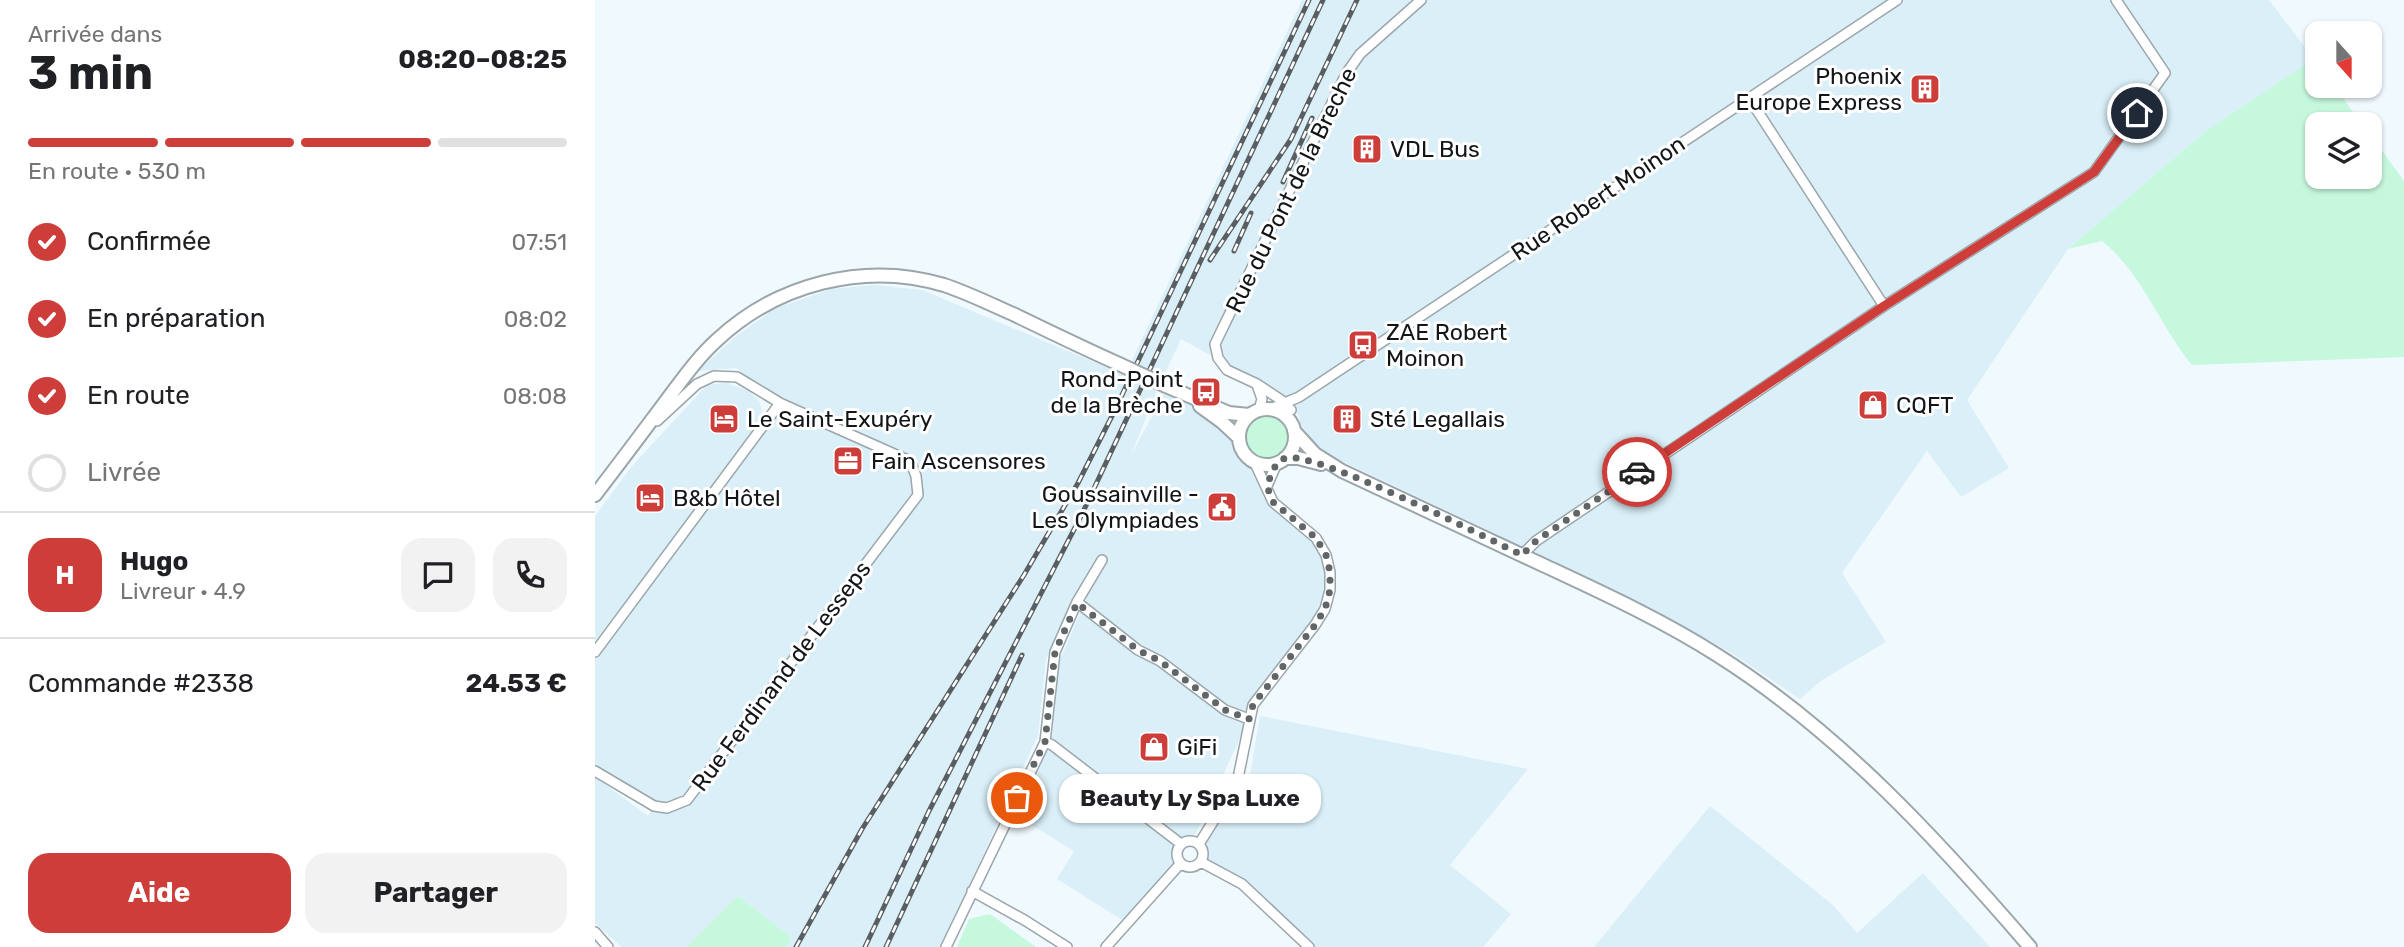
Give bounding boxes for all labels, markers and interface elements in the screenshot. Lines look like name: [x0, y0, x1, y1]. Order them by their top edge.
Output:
text: Arrivée dans: [28, 20, 162, 48]
north arrow: [2305, 21, 2382, 98]
map controls: [2305, 21, 2382, 189]
text: 08:20–08:25: [398, 44, 567, 75]
text: 3 min: [28, 46, 153, 101]
place label: Phoenix Europe Express: [1736, 62, 1902, 116]
street label: Rue du Pont de la Breche: [1219, 63, 1363, 317]
building icon: Phoenix Europe Express: [1908, 72, 1942, 106]
pin: [2107, 83, 2167, 143]
icon: home: [2118, 94, 2156, 132]
button: layers: [2305, 112, 2382, 189]
street label: Rue Robert Moinon: [1506, 129, 1690, 267]
building icon: VDL Bus: [1350, 132, 1384, 166]
place label: VDL Bus: [1390, 135, 1480, 163]
text: En route · 530 m: [28, 157, 206, 185]
icon: check: [28, 223, 66, 261]
text: Confirmée: [87, 226, 211, 257]
text: 07:51: [512, 228, 567, 256]
icon: check: [28, 300, 66, 338]
text: En préparation: [87, 303, 265, 334]
text: 08:02: [504, 305, 567, 333]
place label: ZAE Robert Moinon: [1386, 318, 1507, 372]
bus stop icon: ZAE Robert Moinon: [1346, 328, 1380, 362]
place label: Rond-Point de la Brèche: [1051, 365, 1183, 419]
bus stop icon: Rond-Point de la Brèche: [1189, 375, 1223, 409]
icon: check: [28, 377, 66, 415]
text: En route: [87, 380, 190, 411]
text: 08:08: [503, 382, 567, 410]
shop icon: CQFT: [1856, 388, 1890, 422]
place label: CQFT: [1896, 391, 1954, 419]
hotel icon: Le Saint-Exupéry: [707, 402, 741, 436]
building icon: Sté Legallais: [1330, 402, 1364, 436]
place label: Le Saint-Exupéry: [747, 405, 933, 433]
place label: Sté Legallais: [1370, 405, 1505, 433]
courier: [1602, 437, 1672, 507]
office icon: Fain Ascensores: [831, 444, 865, 478]
place label: Fain Ascensores: [871, 447, 1046, 475]
icon: car: [1618, 453, 1656, 491]
text: Livrée: [87, 457, 161, 488]
place label: Goussainville - Les Olympiades: [1031, 480, 1199, 534]
hotel icon: B&b Hôtel: [633, 481, 667, 515]
place label: B&b Hôtel: [673, 484, 781, 512]
public building icon: Goussainville - Les Olympiades: [1205, 490, 1239, 524]
button: chat: [401, 538, 475, 612]
button: phone: [493, 538, 567, 612]
text: Hugo: [120, 546, 188, 577]
street label: Rue Ferdinand de Lesseps: [685, 555, 877, 797]
text: H: [55, 560, 75, 591]
text: Livreur · 4.9: [120, 577, 246, 605]
text: Commande #2338: [28, 668, 254, 699]
text: 24.53 €: [465, 668, 567, 699]
shop icon: GiFi: [1137, 730, 1171, 764]
place label: GiFi: [1177, 733, 1217, 761]
pin: [987, 768, 1047, 828]
callout: Beauty Ly Spa Luxe: [1059, 774, 1321, 822]
icon: bag: [998, 779, 1036, 817]
text: Beauty Ly Spa Luxe: [1080, 784, 1300, 812]
button: Aide: [28, 853, 291, 933]
button: Partager: [305, 853, 567, 933]

